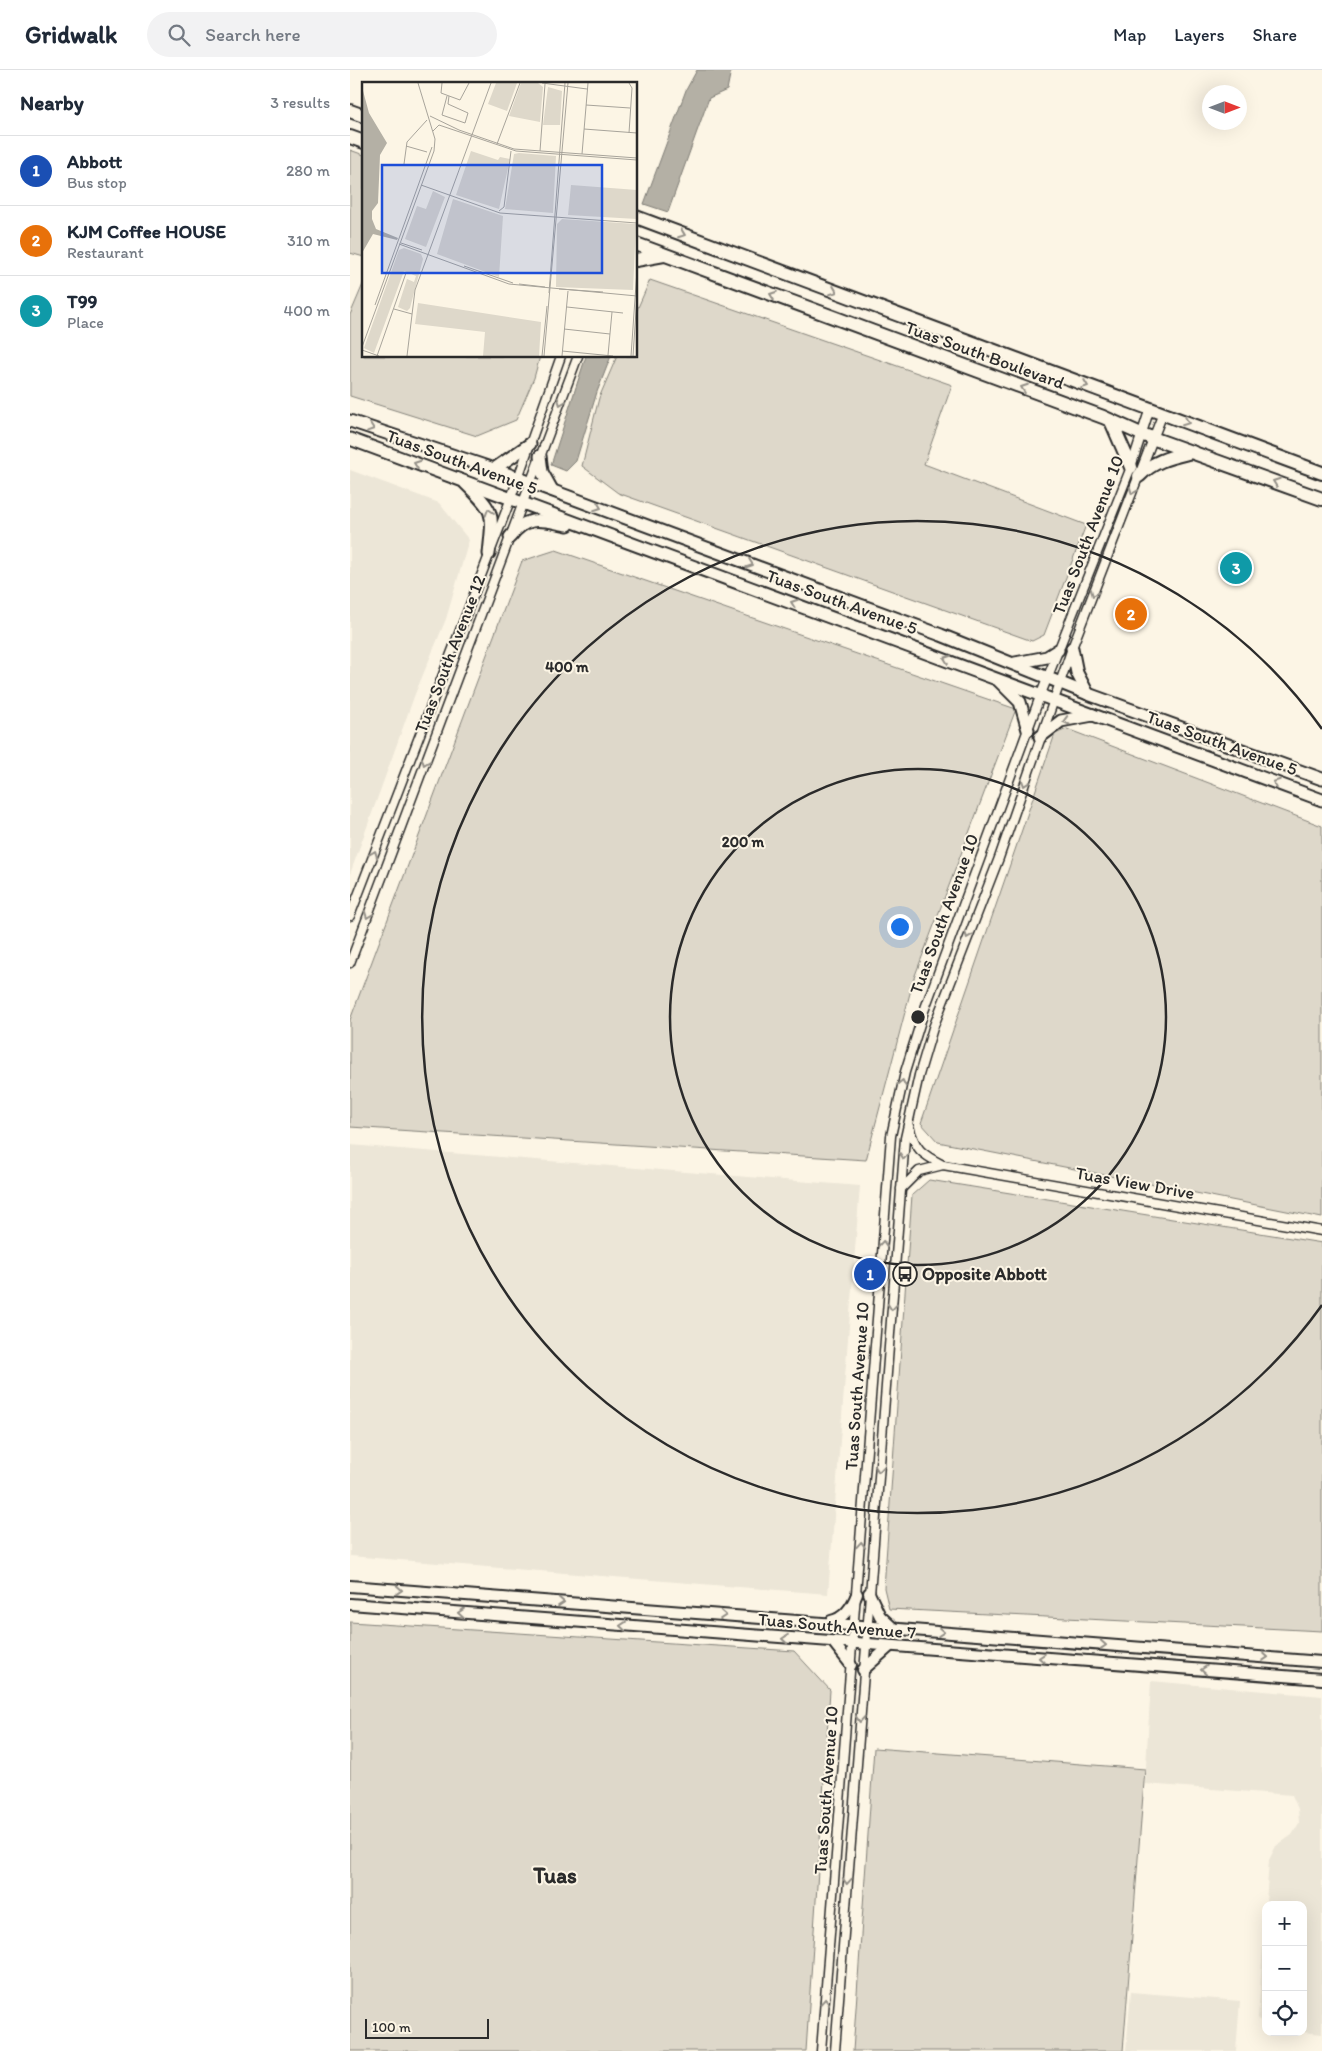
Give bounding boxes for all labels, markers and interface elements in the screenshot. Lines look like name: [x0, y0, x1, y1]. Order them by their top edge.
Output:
search box: [147, 12, 497, 57]
text: Gridwalk: [25, 20, 117, 49]
icon: search: [165, 21, 193, 49]
text: Search here: [205, 23, 301, 46]
text: Map: [1113, 24, 1146, 46]
text: Layers: [1174, 24, 1224, 46]
text: Share: [1252, 24, 1297, 46]
inset map: [362, 82, 638, 358]
north arrow: [1202, 85, 1247, 130]
text: Nearby: [20, 90, 84, 115]
text: 3 results: [270, 93, 330, 112]
text: Abbott: [67, 150, 122, 173]
text: 1: [32, 161, 40, 180]
text: 280 m: [286, 161, 330, 180]
text: Bus stop: [67, 173, 127, 192]
text: KJM Coffee HOUSE: [67, 220, 226, 243]
one-way arrow: [677, 228, 686, 238]
text: 2: [32, 231, 40, 250]
text: 310 m: [287, 231, 330, 250]
text: Restaurant: [67, 243, 144, 262]
one-way arrow: [829, 285, 838, 295]
text: T99: [67, 290, 98, 313]
one-way arrow: [770, 291, 778, 301]
text: 3: [32, 301, 40, 320]
text: 400 m: [284, 301, 330, 320]
text: Place: [67, 313, 104, 332]
street label: Tuas South Boulevard: [902, 316, 1068, 394]
one-way arrow: [1080, 379, 1088, 389]
one-way arrow: [1020, 384, 1029, 394]
one-way arrow: [557, 397, 567, 406]
one-way arrow: [1181, 416, 1190, 426]
one-way arrow: [366, 422, 375, 432]
street label: Tuas South Avenue 5: [383, 424, 541, 500]
street label: Tuas South Avenue 10: [1047, 452, 1129, 618]
one-way arrow: [413, 460, 421, 470]
one-way arrow: [1272, 478, 1281, 488]
one-way arrow: [1129, 487, 1139, 495]
one-way arrow: [593, 501, 602, 511]
one-way arrow: [485, 508, 495, 517]
pin: 3: [1220, 549, 1252, 587]
one-way arrow: [746, 558, 754, 568]
street label: Tuas South Avenue 5: [763, 564, 921, 640]
street label: Tuas South Avenue 12: [410, 571, 490, 736]
one-way arrow: [1090, 588, 1100, 597]
pin: 2: [1115, 595, 1147, 633]
one-way arrow: [790, 599, 799, 609]
one-way arrow: [943, 655, 952, 665]
text: 400 m: [545, 658, 589, 676]
street label: Tuas South Avenue 5: [1143, 705, 1301, 781]
one-way arrow: [1062, 716, 1070, 726]
one-way arrow: [421, 758, 431, 766]
one-way arrow: [1021, 778, 1031, 786]
one-way arrow: [1273, 778, 1281, 788]
street label: Tuas South Avenue 10: [905, 831, 983, 997]
text: 200 m: [722, 833, 765, 851]
one-way arrow: [368, 850, 378, 859]
one-way arrow: [364, 910, 374, 918]
your location: [887, 914, 913, 940]
one-way arrow: [964, 930, 975, 939]
centre of rings: [909, 1008, 927, 1026]
one-way arrow: [897, 1078, 907, 1087]
one-way arrow: [899, 1152, 910, 1160]
street label: Tuas View Drive: [1074, 1162, 1196, 1204]
one-way arrow: [877, 1239, 888, 1247]
pin: 1: [854, 1255, 886, 1293]
bus stop icon: Opposite Abbott: [892, 1261, 918, 1287]
place label: Opposite Abbott: [922, 1263, 1047, 1285]
street label: Tuas South Avenue 10: [840, 1301, 874, 1471]
one-way arrow: [886, 1304, 897, 1312]
one-way arrow: [873, 1466, 884, 1474]
one-way arrow: [855, 1541, 866, 1549]
one-way arrow: [395, 1584, 403, 1595]
one-way arrow: [557, 1597, 565, 1608]
one-way arrow: [456, 1607, 464, 1618]
street label: Tuas South Avenue 7: [757, 1608, 917, 1644]
one-way arrow: [719, 1609, 727, 1620]
one-way arrow: [618, 1620, 626, 1631]
one-way arrow: [937, 1626, 945, 1637]
one-way arrow: [780, 1633, 788, 1644]
one-way arrow: [1099, 1639, 1107, 1650]
one-way arrow: [1261, 1651, 1269, 1662]
one-way arrow: [1037, 1653, 1045, 1664]
one-way arrow: [1199, 1665, 1207, 1676]
street label: Tuas South Avenue 10: [809, 1705, 843, 1875]
one-way arrow: [854, 1715, 865, 1723]
district label: Tuas: [532, 1862, 577, 1889]
one-way arrow: [842, 1877, 853, 1885]
map controls: [1262, 1901, 1307, 2036]
button: +: [1262, 1901, 1307, 1946]
button: −: [1262, 1946, 1307, 1991]
button: locate: [1262, 1991, 1307, 2036]
one-way arrow: [819, 1998, 830, 2006]
scale bar: [365, 2016, 489, 2039]
text: 100 m: [372, 2019, 411, 2036]

